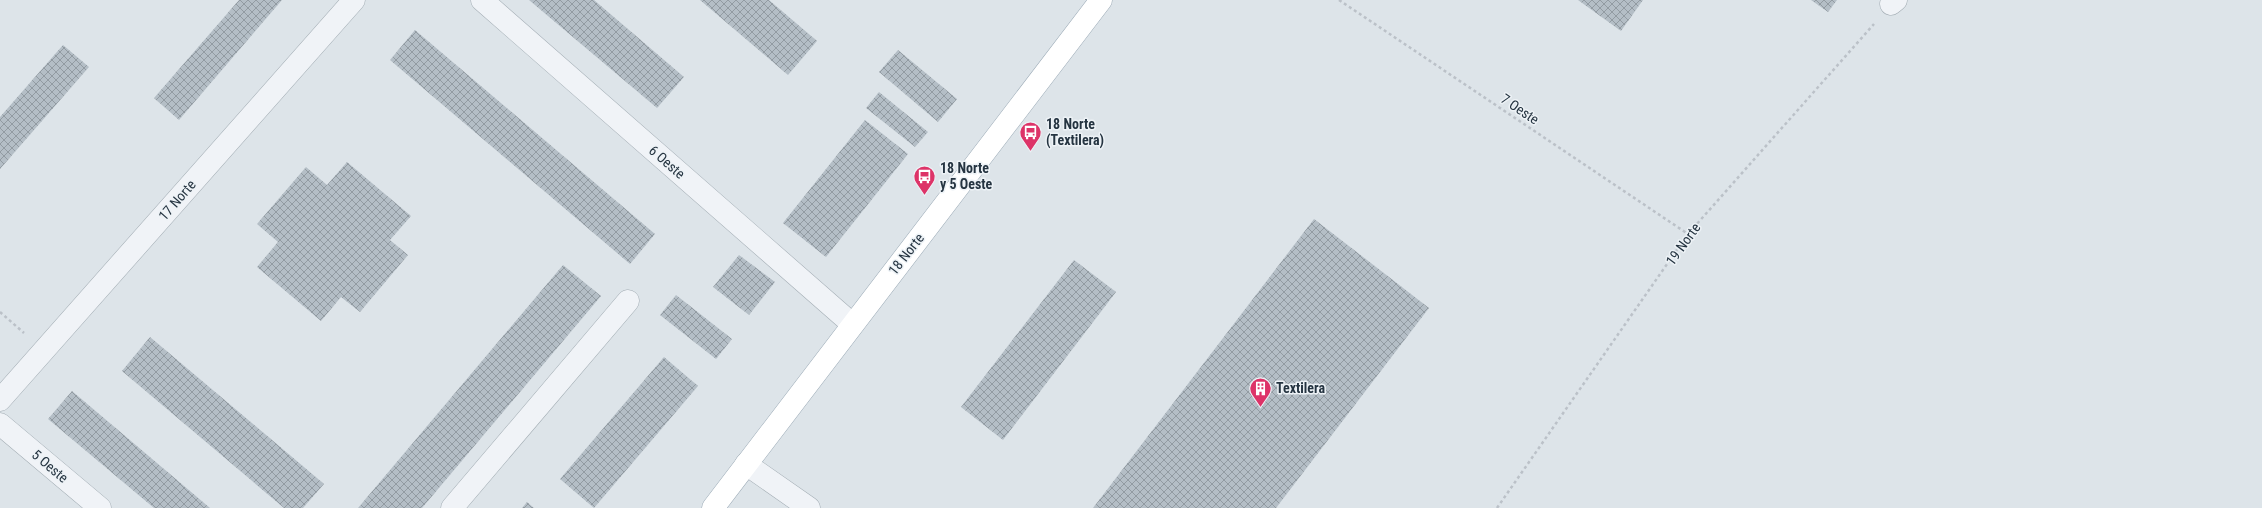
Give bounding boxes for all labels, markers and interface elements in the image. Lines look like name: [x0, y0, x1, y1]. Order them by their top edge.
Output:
street label: 7 Oeste: [1498, 91, 1542, 128]
place label: 18 Norte (Textilera): [1046, 116, 1104, 149]
bus stop icon: 18 Norte (Textilera): [1017, 119, 1043, 152]
street label: 6 Oeste: [646, 142, 688, 182]
place label: 18 Norte y 5 Oeste: [940, 160, 993, 192]
bus stop icon: 18 Norte y 5 Oeste: [912, 163, 938, 196]
street label: 17 Norte: [155, 176, 199, 223]
street label: 19 Norte: [1662, 220, 1704, 268]
street label: 18 Norte: [885, 230, 927, 278]
building icon: Textilera: [1248, 375, 1274, 408]
place label: Textilera: [1276, 380, 1325, 396]
street label: 5 Oeste: [29, 446, 72, 486]

